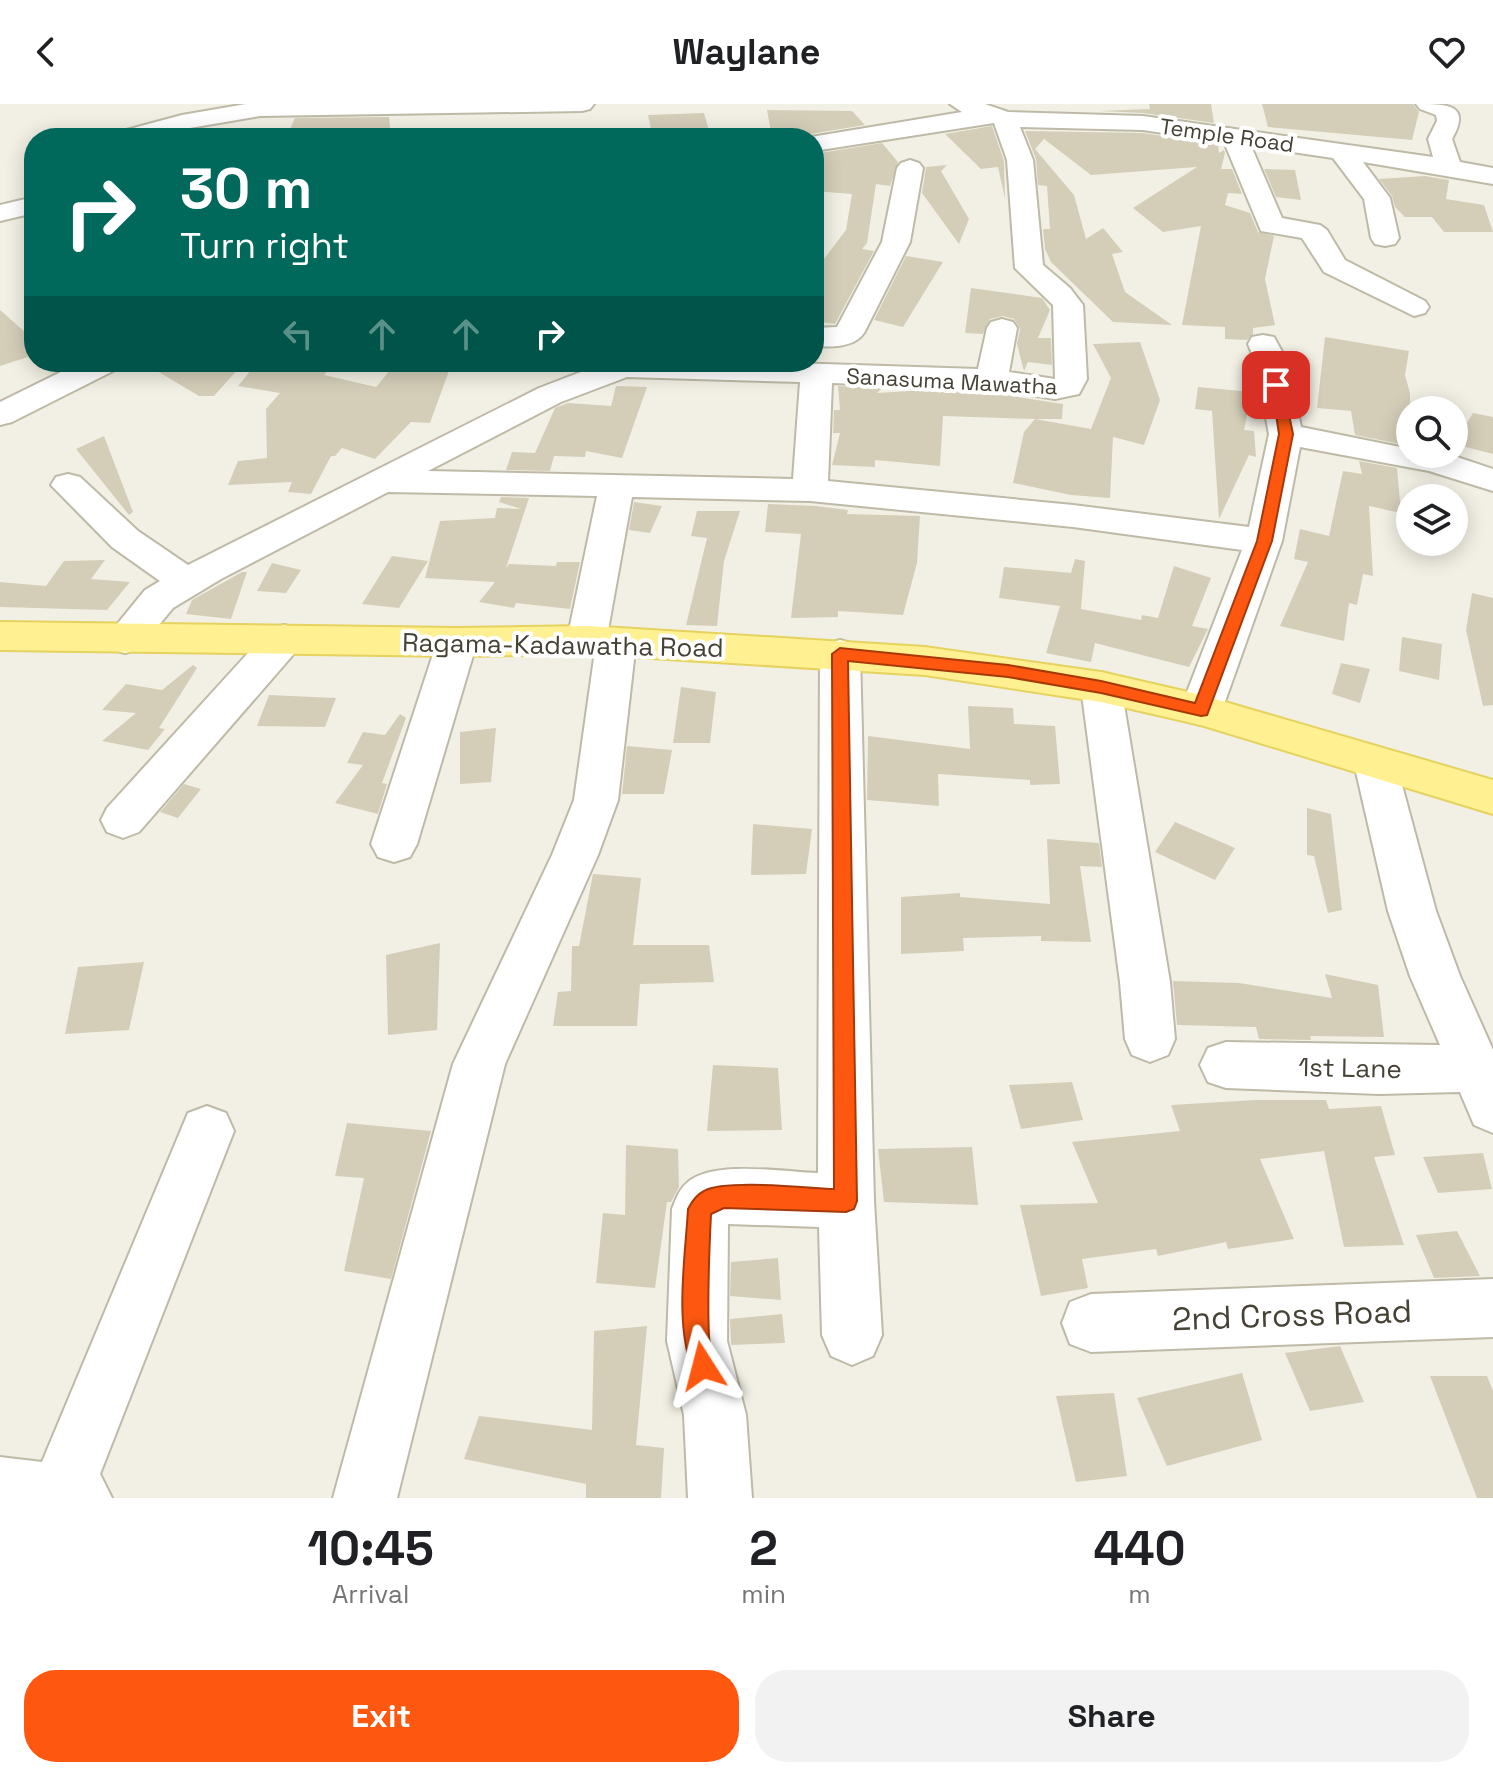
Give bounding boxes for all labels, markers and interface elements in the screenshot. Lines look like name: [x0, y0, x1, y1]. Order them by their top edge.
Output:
text: Waylane: [673, 29, 820, 75]
icon: back: [24, 30, 68, 74]
icon: heart: [1425, 30, 1469, 74]
street label: Temple Road: [1158, 112, 1296, 158]
text: 30 m: [180, 153, 312, 224]
icon: right: [48, 160, 152, 264]
text: Turn right: [180, 223, 349, 269]
icon: left: [276, 312, 320, 356]
icon: ahead: [360, 312, 404, 356]
icon: ahead: [444, 312, 488, 356]
icon: right: [528, 312, 572, 356]
pin: [1242, 351, 1310, 419]
street label: Sanasuma Mawatha: [846, 361, 1059, 401]
icon: arrive: [1254, 363, 1298, 407]
map controls: [1396, 396, 1468, 556]
button: search: [1396, 396, 1468, 468]
button: layers: [1396, 484, 1468, 556]
street label: Ragama-Kadawatha Road: [402, 625, 724, 665]
street label: 1st Lane: [1298, 1050, 1402, 1086]
street label: 2nd Cross Road: [1171, 1291, 1413, 1339]
position arrow: [661, 1324, 745, 1408]
text: 10:45: [307, 1518, 434, 1579]
text: 2: [749, 1518, 778, 1579]
text: 440: [1093, 1518, 1186, 1579]
text: Arrival: [332, 1577, 409, 1611]
text: min: [741, 1577, 786, 1611]
text: m: [1128, 1577, 1151, 1611]
button: Exit: [24, 1670, 739, 1762]
button: Share: [755, 1670, 1469, 1762]

